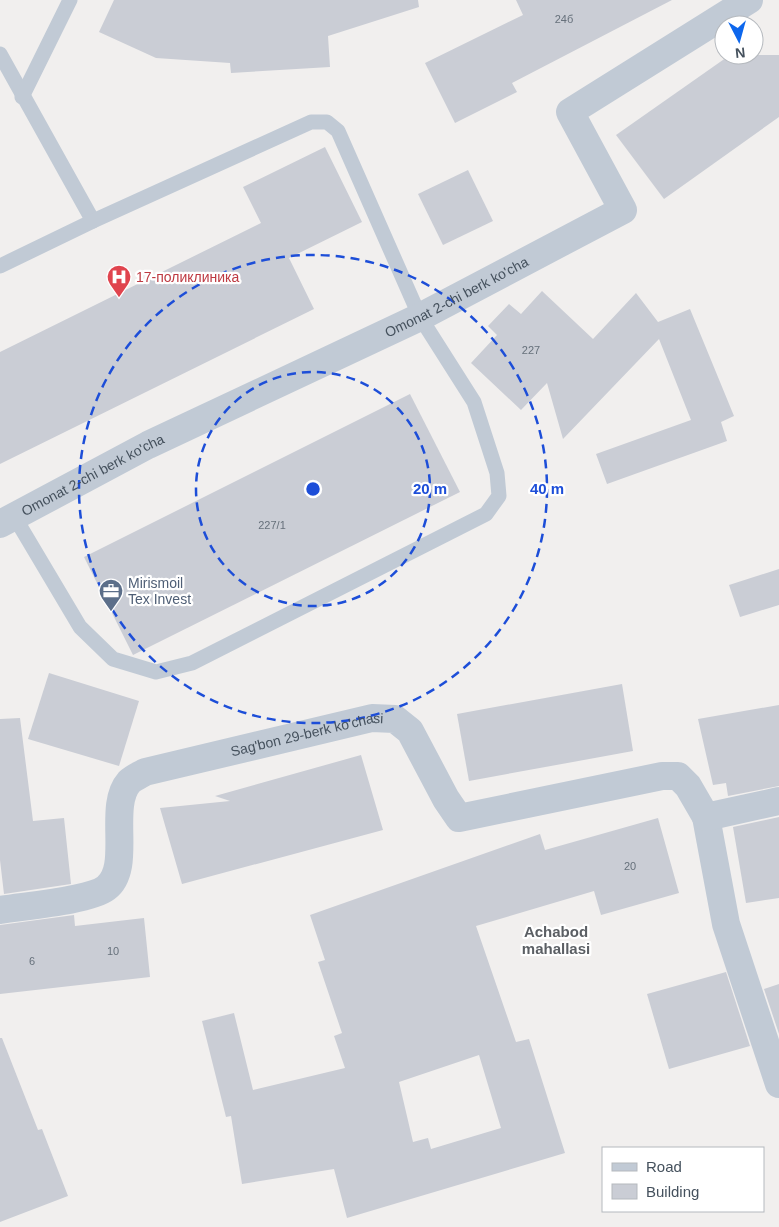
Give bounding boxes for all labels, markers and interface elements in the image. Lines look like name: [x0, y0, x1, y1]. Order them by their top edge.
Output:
house number: 24б: [555, 13, 573, 25]
north arrow: [714, 15, 764, 65]
text: N: [734, 44, 746, 61]
street label: Omonat 2-chi berk ko'cha: [382, 253, 531, 340]
hospital icon: 17-поликлиника: [106, 264, 132, 298]
place label: 17-поликлиника: [136, 269, 240, 285]
house number: 227: [522, 344, 540, 356]
street label: Omonat 2-chi berk ko'cha: [19, 430, 167, 519]
centre of rings: [304, 480, 322, 498]
text: 20 m: [413, 480, 447, 497]
text: 40 m: [530, 480, 564, 497]
house number: 227/1: [258, 519, 286, 531]
place label: Mirismoil Tex Invest: [128, 575, 191, 607]
office icon: Mirismoil Tex Invest: [98, 578, 124, 612]
street label: Sag'bon 29-berk ko'chasi: [229, 710, 384, 759]
house number: 20: [624, 860, 636, 872]
district label: Achabod mahallasi: [522, 923, 590, 957]
house number: 10: [107, 945, 119, 957]
house number: 6: [29, 955, 35, 967]
legend: [602, 1147, 764, 1212]
text: Road: [646, 1158, 682, 1175]
text: Building: [646, 1183, 699, 1200]

